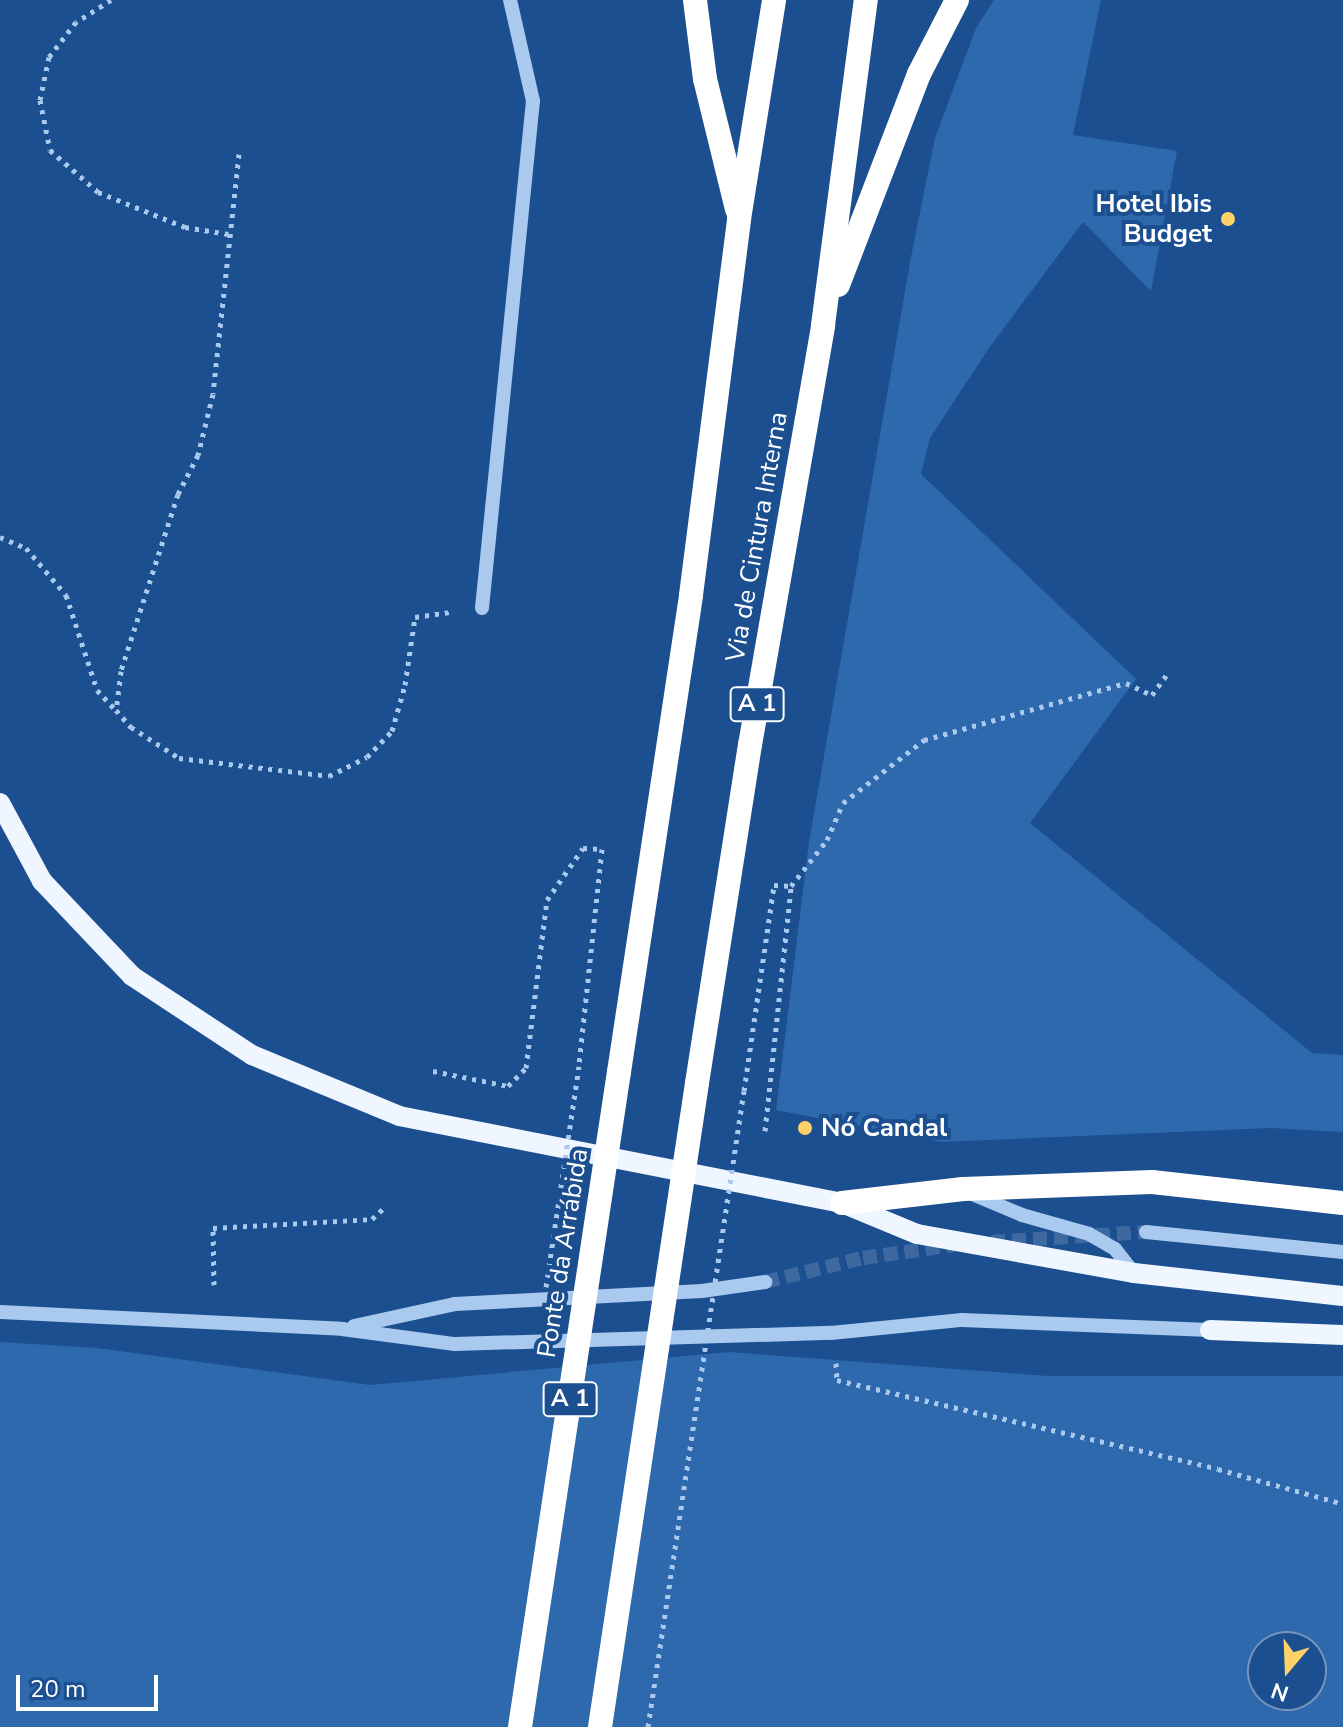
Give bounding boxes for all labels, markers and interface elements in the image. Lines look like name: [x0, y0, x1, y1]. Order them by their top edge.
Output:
place label: Hotel Ibis Budget: [1096, 188, 1212, 250]
marker: Hotel Ibis Budget: [1219, 210, 1237, 228]
street label: Via de Cintura Interna: [720, 409, 794, 665]
road number: A 1: [729, 684, 785, 724]
place label: Nó Candal: [821, 1112, 947, 1144]
marker: Nó Candal: [796, 1119, 814, 1137]
street label: Ponte da Arrábida: [531, 1146, 595, 1360]
road number: A 1: [542, 1379, 598, 1419]
north arrow: [1247, 1631, 1327, 1711]
scale bar: [20, 1659, 162, 1709]
text: 20 m: [30, 1673, 86, 1705]
text: N: [1267, 1675, 1293, 1709]

